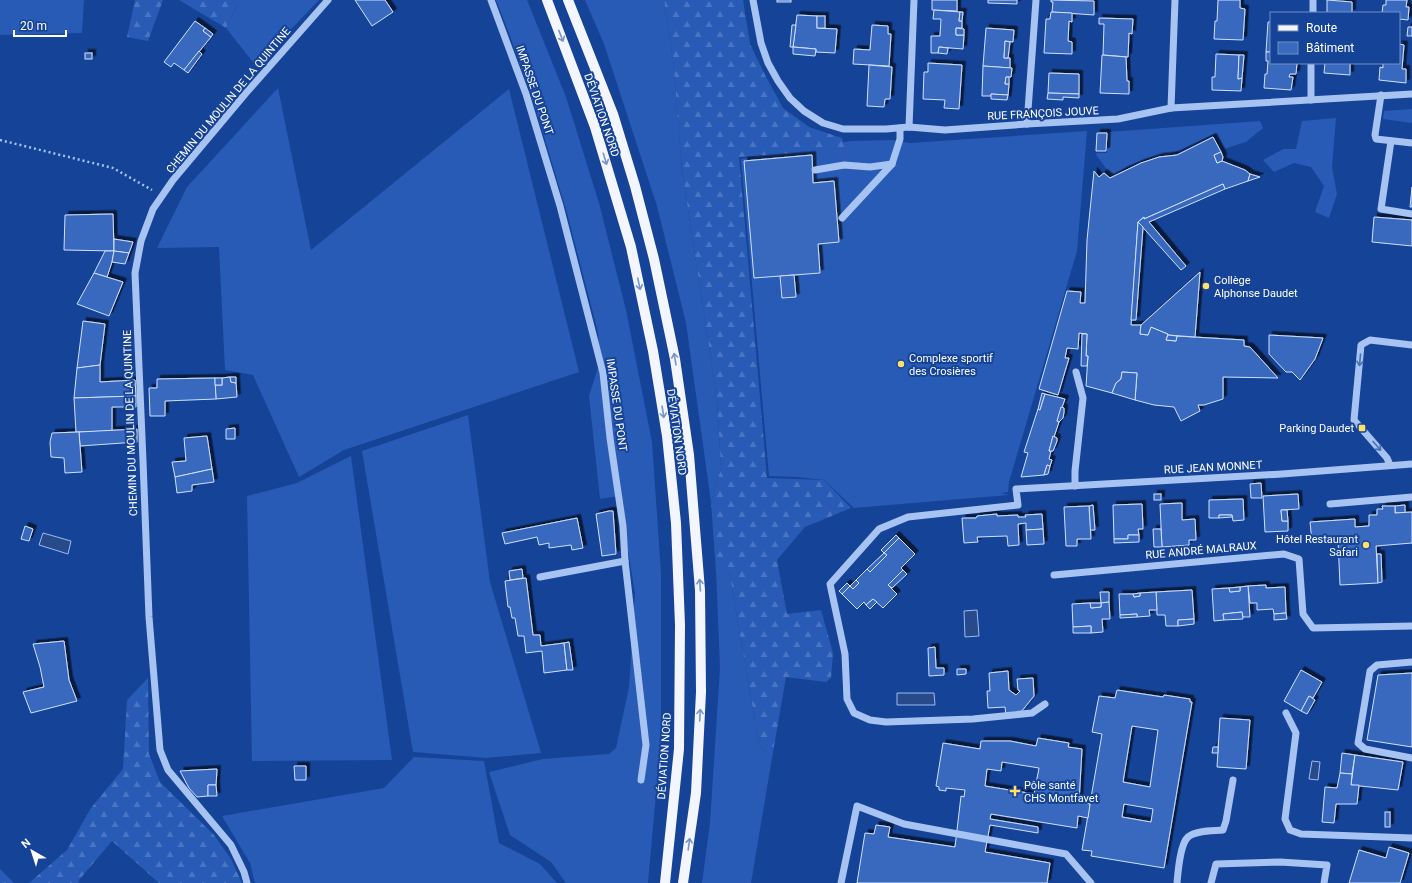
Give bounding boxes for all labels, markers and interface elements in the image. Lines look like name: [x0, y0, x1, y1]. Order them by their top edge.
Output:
scale bar: [14, 12, 66, 38]
legend: [1270, 12, 1400, 64]
text: 20 m: [20, 19, 47, 33]
text: Route: [1306, 21, 1337, 35]
street label: CHEMIN DU MOULIN DE LA QUINTINE: [163, 25, 293, 176]
one-way arrow: [558, 30, 566, 42]
text: Bâtiment: [1306, 41, 1354, 55]
street label: IMPASSE DU PONT: [513, 44, 556, 137]
street label: DÉVIATION NORD: [581, 72, 622, 158]
street label: RUE FRANÇOIS JOUVE: [987, 104, 1099, 123]
one-way arrow: [602, 152, 609, 165]
place label: Collège Alphonse Daudet: [1214, 274, 1298, 300]
one-way arrow: [635, 277, 643, 290]
marker: Collège Alphonse Daudet: [1201, 281, 1211, 291]
street label: CHEMIN DU MOULIN DE LA QUINTINE: [121, 330, 140, 516]
one-way arrow: [671, 352, 679, 365]
place label: Complexe sportif des Crosières: [909, 352, 993, 378]
one-way arrow: [1356, 353, 1364, 366]
street label: IMPASSE DU PONT: [604, 358, 630, 453]
marker: Complexe sportif des Crosières: [896, 359, 906, 369]
street label: DÉVIATION NORD: [664, 388, 689, 476]
one-way arrow: [659, 405, 667, 418]
place label: Parking Daudet: [1279, 422, 1354, 435]
marker: Parking Daudet: [1357, 423, 1367, 433]
one-way arrow: [1372, 441, 1381, 451]
street label: RUE JEAN MONNET: [1163, 458, 1263, 477]
place label: Hôtel Restaurant Safari: [1276, 533, 1358, 559]
street label: RUE ANDRÉ MALRAUX: [1145, 539, 1257, 562]
marker: Hôtel Restaurant Safari: [1361, 540, 1371, 550]
one-way arrow: [696, 579, 703, 592]
one-way arrow: [696, 709, 704, 722]
street label: DÉVIATION NORD: [655, 712, 674, 800]
place label: Pôle santé CHS Montfavet: [1024, 779, 1099, 805]
marker: Pôle santé CHS Montfavet: [1009, 785, 1021, 797]
north arrow: [12, 831, 52, 871]
text: N: [19, 836, 33, 851]
one-way arrow: [685, 838, 693, 851]

